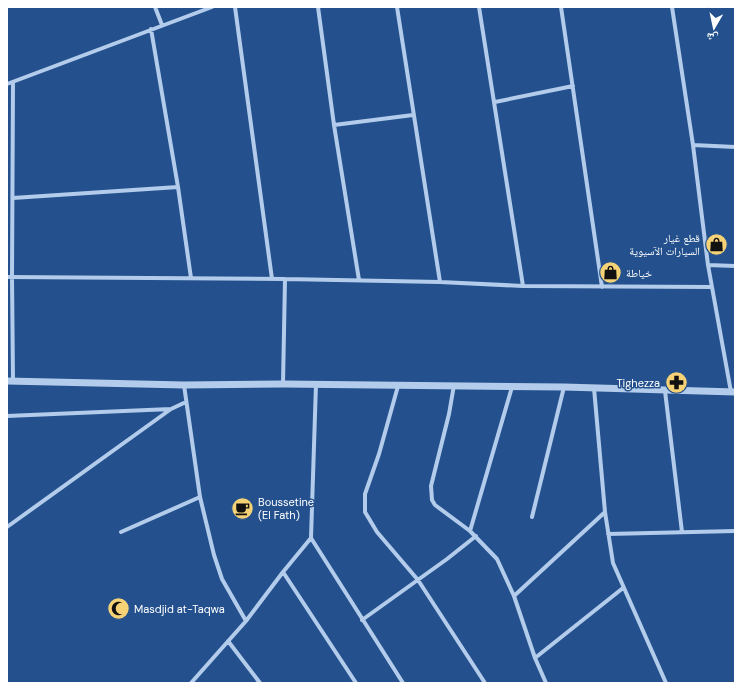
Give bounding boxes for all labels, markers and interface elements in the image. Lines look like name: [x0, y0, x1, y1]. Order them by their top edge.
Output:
north arrow: [694, 8, 734, 48]
text: ش: [705, 29, 719, 46]
place label: قطع غيار السيارات الآسيوية: [629, 231, 700, 258]
shop icon: قطع غيار السيارات الآسيوية: [703, 231, 729, 257]
shop icon: خياطة: [597, 260, 623, 286]
place label: خياطة: [626, 266, 652, 280]
pharmacy icon: Tighezza: [663, 370, 689, 396]
place label: Tighezza: [616, 376, 660, 390]
cafe icon: Boussetine (El Fath): [230, 495, 256, 521]
place label: Boussetine (El Fath): [258, 495, 314, 522]
mosque icon: Masdjid at-Taqwa: [105, 596, 131, 622]
place label: Masdjid at-Taqwa: [134, 602, 225, 616]

